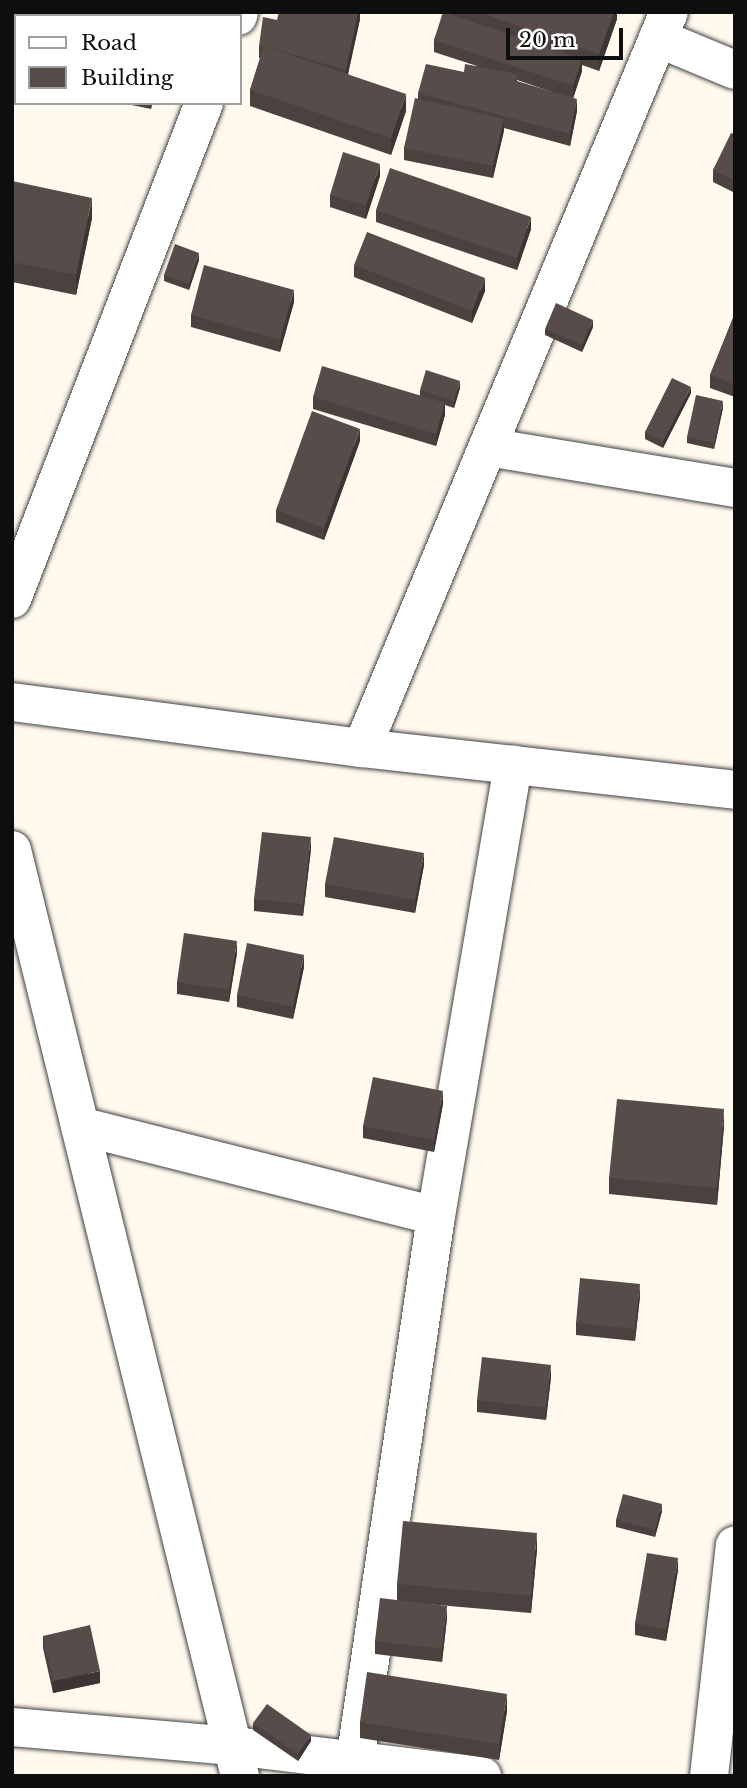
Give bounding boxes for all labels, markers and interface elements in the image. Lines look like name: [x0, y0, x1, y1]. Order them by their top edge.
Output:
legend: [14, 14, 242, 105]
scale bar: [509, 14, 626, 58]
text: 20 m: [519, 27, 576, 53]
text: Road: [81, 30, 137, 56]
text: Building: [81, 65, 173, 91]

